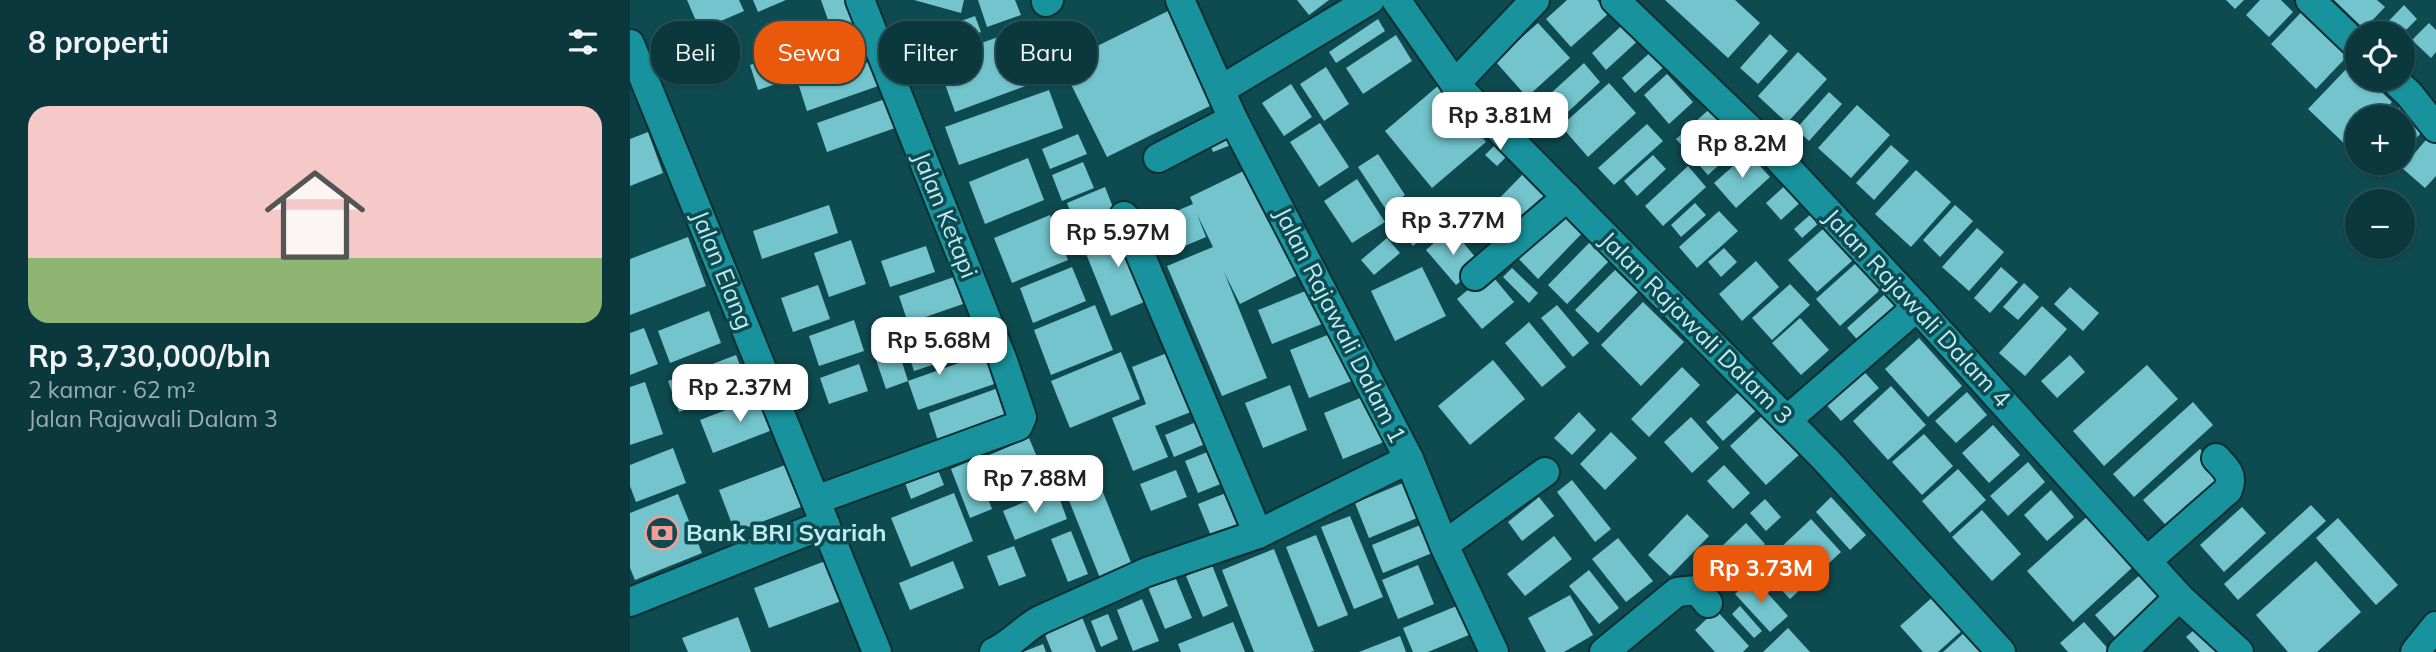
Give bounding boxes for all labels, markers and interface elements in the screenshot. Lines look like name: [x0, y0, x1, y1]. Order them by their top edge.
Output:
chip: Beli: [651, 21, 740, 84]
chip: Sewa: [754, 21, 865, 84]
chip: Filter: [879, 21, 982, 84]
chip: Baru: [996, 21, 1097, 84]
map controls: [2345, 21, 2415, 259]
button: locate: [2345, 21, 2415, 91]
text: 8 properti: [28, 23, 169, 61]
icon: filters: [564, 23, 602, 61]
pin: Rp 3.81M: [1428, 92, 1572, 152]
text: Rp 3.81M: [1448, 100, 1552, 129]
button: +: [2345, 105, 2415, 175]
pin: Rp 8.2M: [1677, 120, 1807, 180]
text: Rp 8.2M: [1697, 128, 1787, 157]
street label: Jalan Ketapi: [907, 147, 985, 282]
icon: home: [252, 152, 378, 278]
button: −: [2345, 189, 2415, 259]
pin: Rp 3.77M: [1381, 198, 1525, 257]
street label: Jalan Rajawali Dalam 1: [1268, 202, 1413, 447]
street label: Jalan Rajawali Dalam 4: [1818, 202, 2018, 413]
text: Rp 3.77M: [1401, 205, 1505, 234]
street label: Jalan Elang: [686, 206, 760, 333]
pin: Rp 5.97M: [1046, 210, 1190, 269]
text: Rp 5.97M: [1066, 217, 1170, 246]
street label: Jalan Rajawali Dalam 3: [1594, 225, 1799, 430]
pin: Rp 5.68M: [867, 318, 1011, 377]
text: Rp 5.68M: [887, 325, 991, 354]
text: Rp 3,730,000/bln: [28, 337, 271, 375]
pin: Rp 2.37M: [668, 364, 812, 424]
text: Rp 2.37M: [688, 372, 792, 401]
text: 2 kamar · 62 m²: [28, 375, 196, 404]
text: Jalan Rajawali Dalam 3: [28, 404, 278, 433]
pin: Rp 7.88M: [963, 456, 1107, 515]
text: Rp 7.88M: [983, 463, 1087, 492]
bank icon: Bank BRI Syariah: [643, 514, 681, 552]
place label: Bank BRI Syariah: [686, 517, 887, 547]
pin: Rp 3.73M: [1689, 546, 1833, 605]
text: Rp 3.73M: [1709, 553, 1813, 582]

